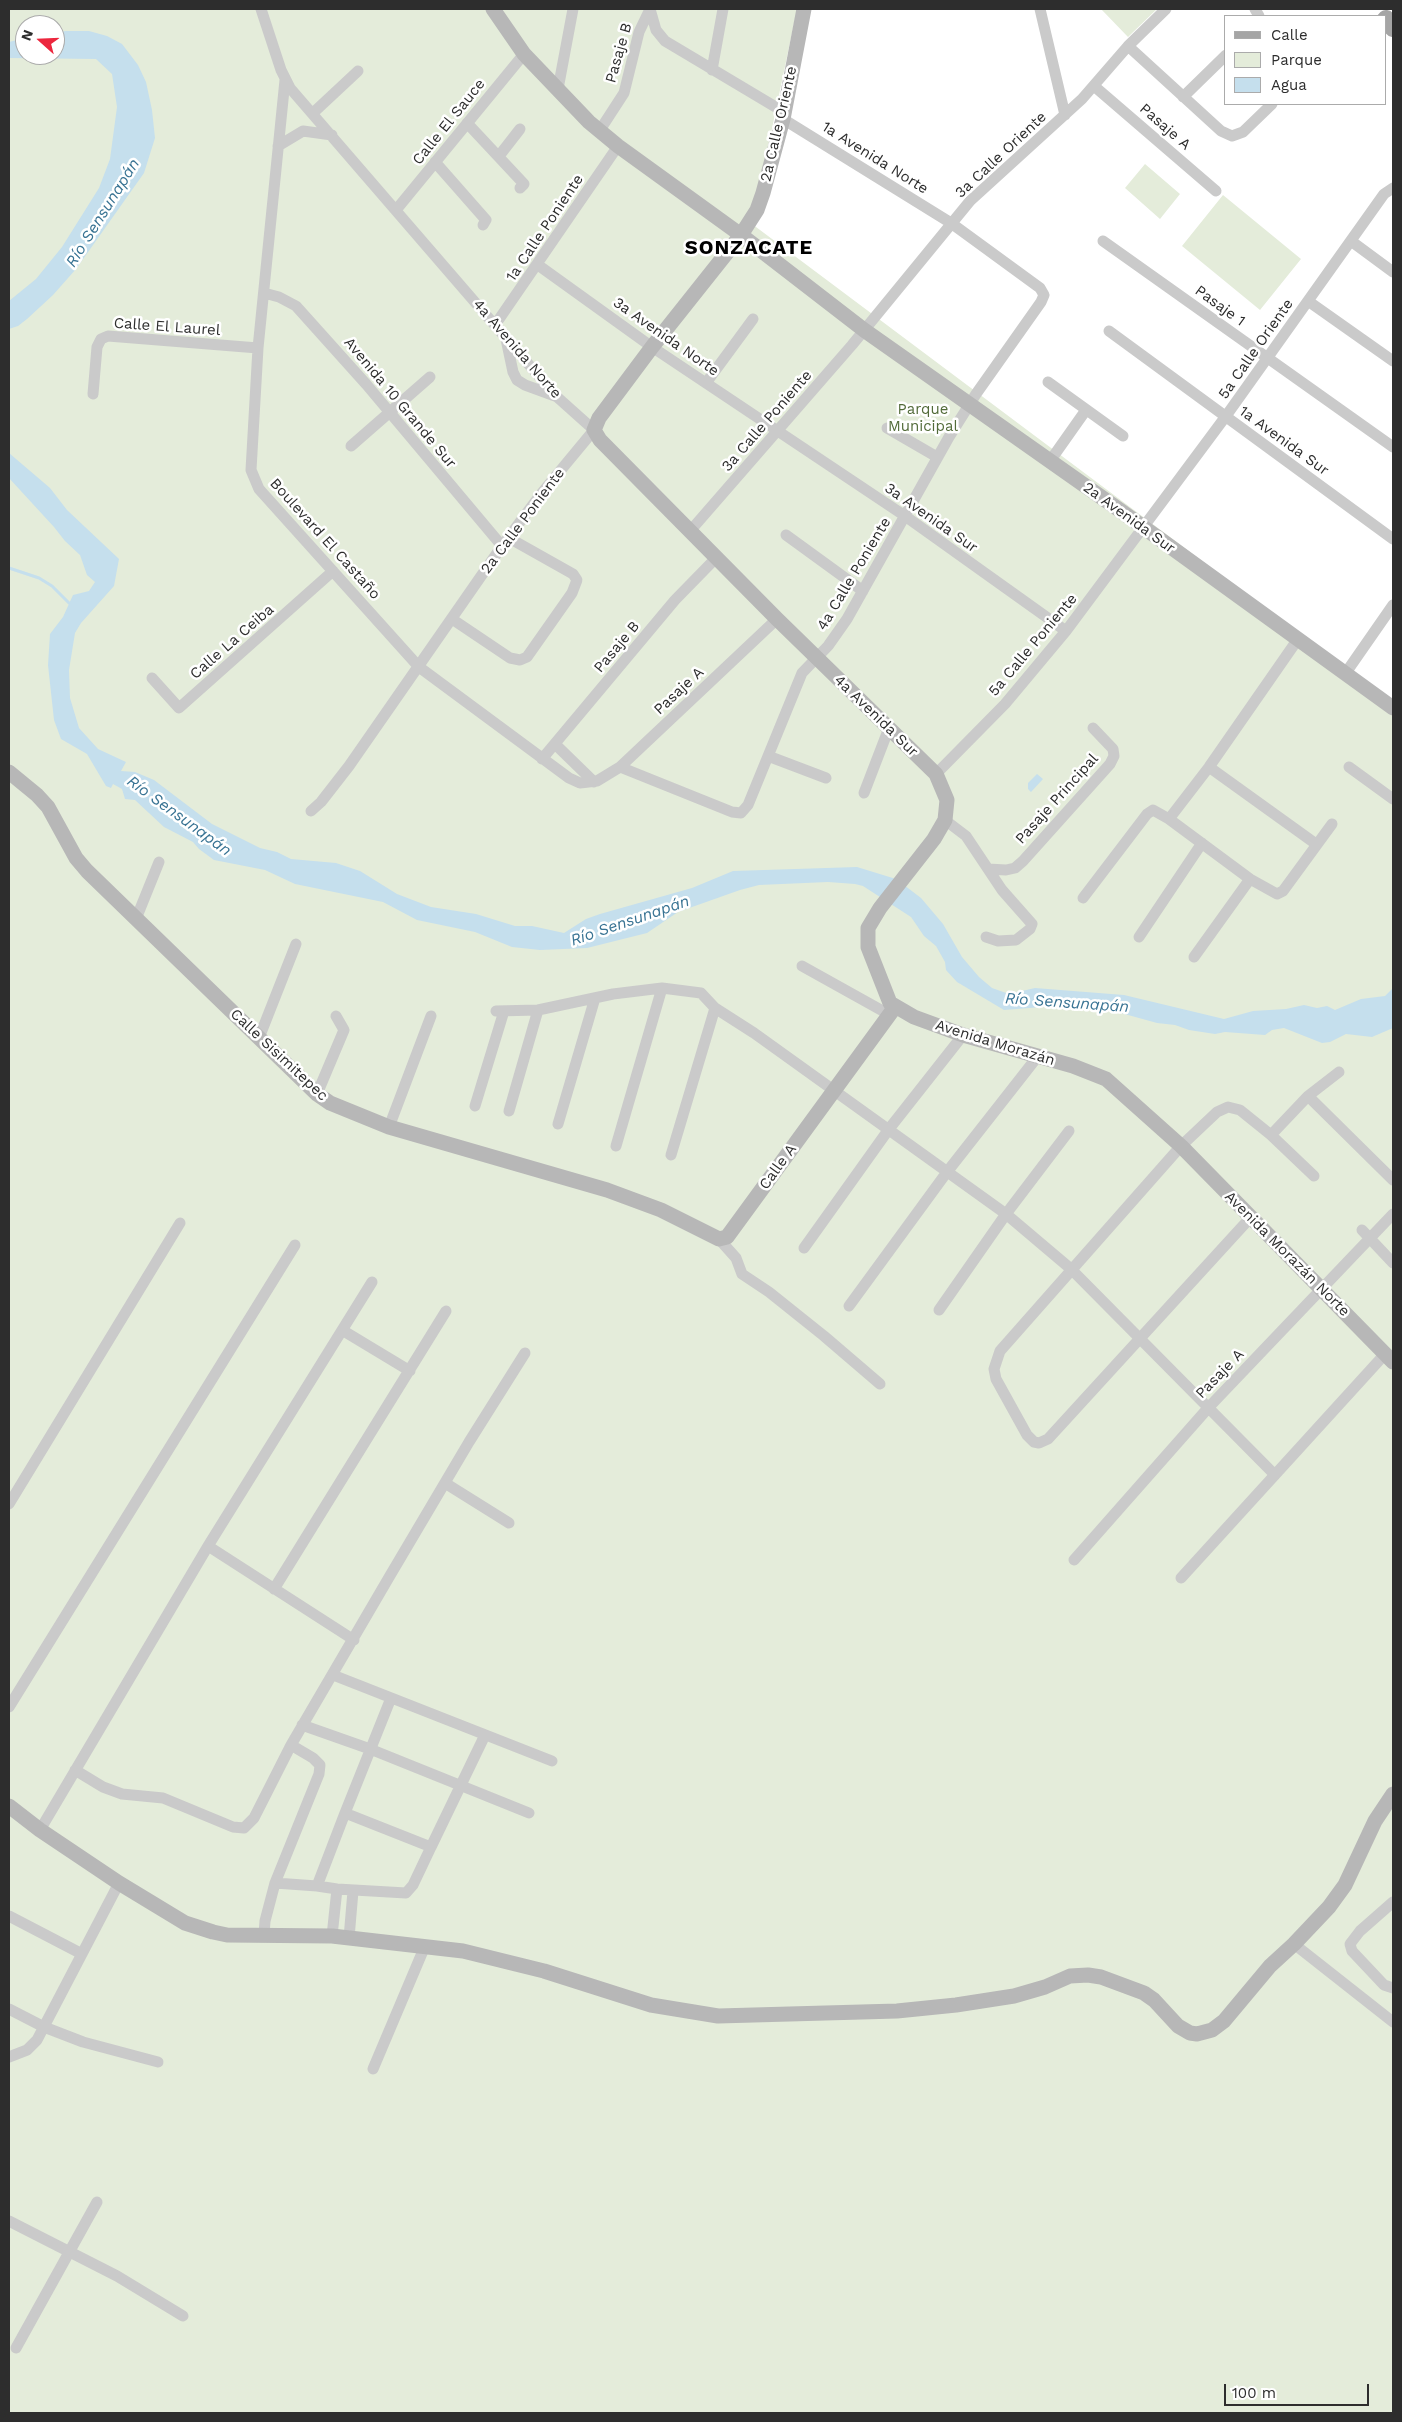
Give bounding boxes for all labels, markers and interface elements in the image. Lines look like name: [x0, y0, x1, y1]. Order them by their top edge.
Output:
north arrow: [15, 15, 65, 65]
legend: [1224, 15, 1387, 105]
street label: Pasaje B: [602, 21, 636, 85]
text: Calle: [1271, 26, 1308, 44]
text: N: [18, 28, 36, 43]
text: Parque: [1271, 51, 1322, 69]
street label: 2a Calle Oriente: [757, 64, 801, 184]
street label: Calle El Sauce: [409, 75, 489, 169]
text: Agua: [1271, 76, 1307, 94]
street label: Pasaje A: [1136, 100, 1194, 154]
street label: 3a Calle Oriente: [952, 108, 1050, 202]
street label: 1a Avenida Norte: [818, 118, 932, 198]
water label: Río Sensunapán: [62, 155, 144, 271]
street label: 1a Calle Poniente: [503, 171, 587, 285]
district label: SONZACATE: [684, 236, 814, 260]
street label: Pasaje 1: [1191, 282, 1249, 330]
street label: 3a Avenida Norte: [610, 294, 722, 380]
street label: 5a Calle Oriente: [1215, 295, 1297, 403]
street label: 4a Avenida Norte: [469, 296, 565, 402]
street label: Calle El Laurel: [113, 314, 221, 340]
street label: Avenida 10 Grande Sur: [340, 334, 460, 472]
street label: 3a Calle Poniente: [718, 367, 816, 475]
park label: Parque Municipal: [888, 401, 958, 436]
street label: 1a Avenida Sur: [1236, 402, 1332, 480]
street label: 2a Calle Poniente: [477, 464, 569, 578]
street label: Boulevard El Castaño: [266, 475, 384, 603]
street label: 3a Avenida Sur: [881, 479, 981, 557]
street label: 2a Avenida Sur: [1079, 479, 1179, 557]
street label: 4a Calle Poniente: [813, 514, 895, 634]
street label: 5a Calle Poniente: [985, 590, 1081, 700]
street label: Calle La Ceiba: [186, 601, 278, 683]
street label: Pasaje B: [590, 618, 644, 676]
street label: Pasaje A: [650, 663, 708, 719]
street label: 4a Avenida Sur: [830, 671, 922, 761]
street label: Pasaje Principal: [1012, 750, 1102, 848]
water label: Río Sensunapán: [123, 772, 235, 860]
water label: Río Sensunapán: [568, 892, 692, 950]
water label: Río Sensunapán: [1004, 989, 1130, 1017]
street label: Calle Sisimitepec: [226, 1005, 332, 1105]
street label: Avenida Morazán: [933, 1016, 1057, 1070]
street label: Calle A: [756, 1141, 800, 1193]
street label: Avenida Morazán Norte: [1221, 1188, 1353, 1320]
street label: Pasaje A: [1192, 1346, 1248, 1402]
scale bar: [1227, 2374, 1372, 2406]
text: 100 m: [1232, 2384, 1276, 2402]

